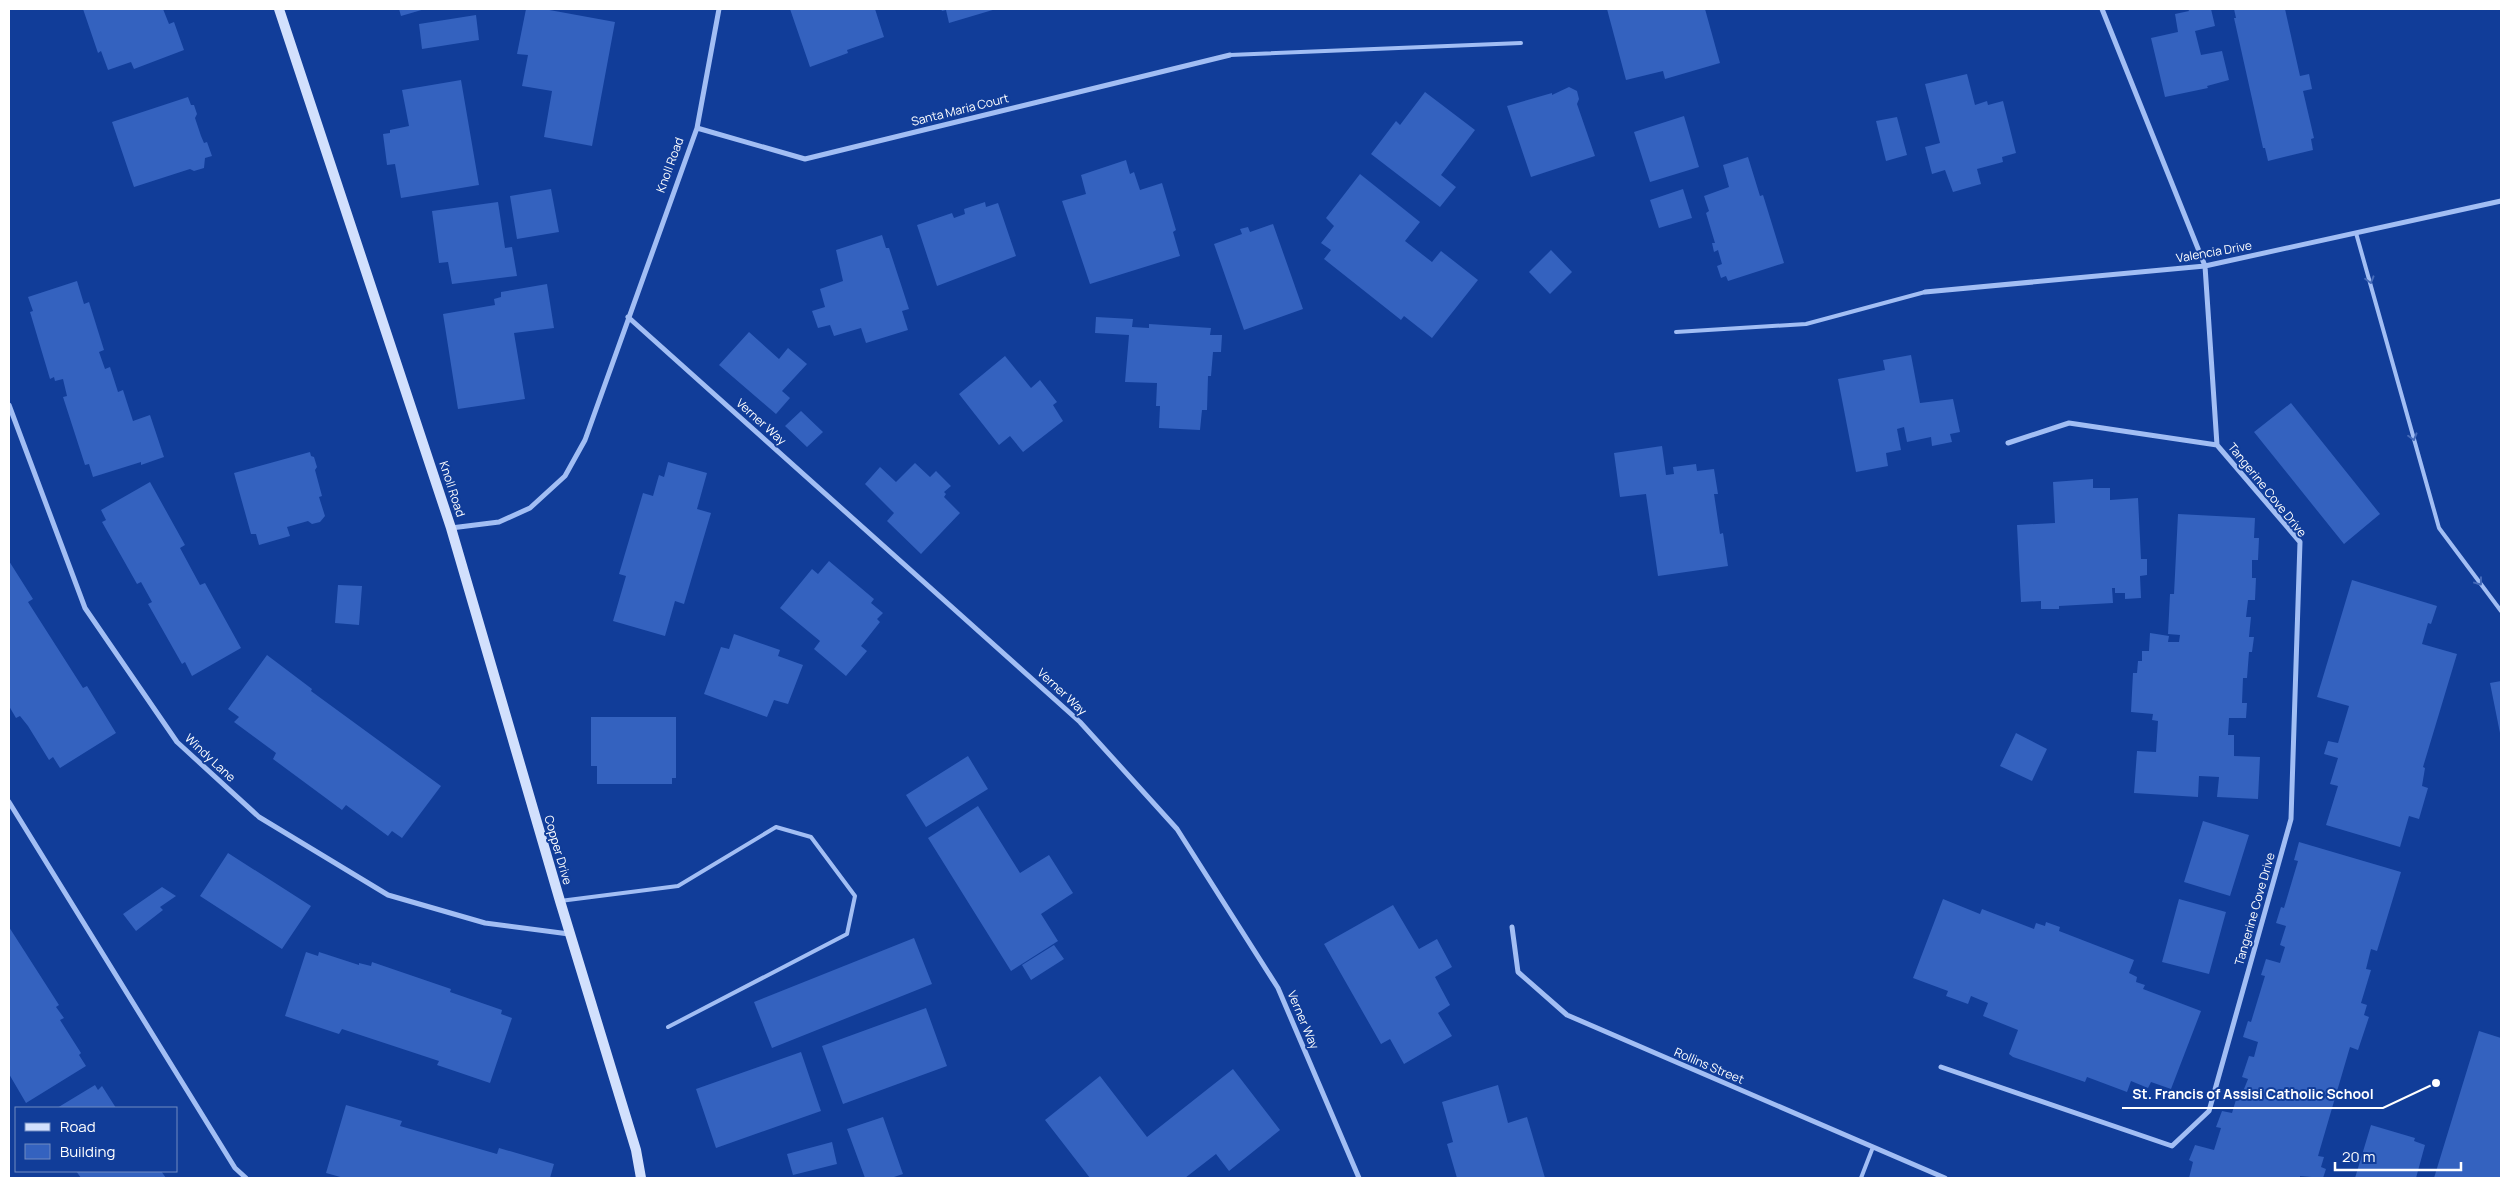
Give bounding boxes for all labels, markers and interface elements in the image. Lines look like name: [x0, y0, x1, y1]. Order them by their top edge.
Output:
street label: Santa Maria Court: [909, 89, 1011, 130]
street label: Knoll Road: [652, 135, 687, 195]
street label: Valencia Drive: [2175, 236, 2253, 267]
one-way arrow: [2364, 275, 2374, 284]
street label: Verner Way: [733, 395, 791, 449]
one-way arrow: [2408, 432, 2418, 440]
street label: Tangerine Cove Drive: [2224, 439, 2311, 540]
street label: Knoll Road: [435, 459, 469, 519]
one-way arrow: [2474, 576, 2482, 585]
street label: Verner Way: [1034, 664, 1091, 719]
street label: Windy Lane: [181, 730, 239, 786]
street label: Copper Drive: [540, 813, 577, 887]
street label: Tangerine Cove Drive: [2230, 850, 2279, 967]
street label: Verner Way: [1284, 988, 1324, 1052]
street label: Rollins Street: [1672, 1043, 1747, 1088]
callout: St. Francis of Assisi Catholic School: [2122, 1079, 2383, 1108]
text: St. Francis of Assisi Catholic School: [2132, 1084, 2374, 1103]
legend: [15, 1107, 178, 1172]
text: Road: [60, 1116, 96, 1137]
scale bar: [2335, 1140, 2461, 1172]
text: Building: [60, 1141, 115, 1162]
text: 20 m: [2342, 1146, 2375, 1167]

